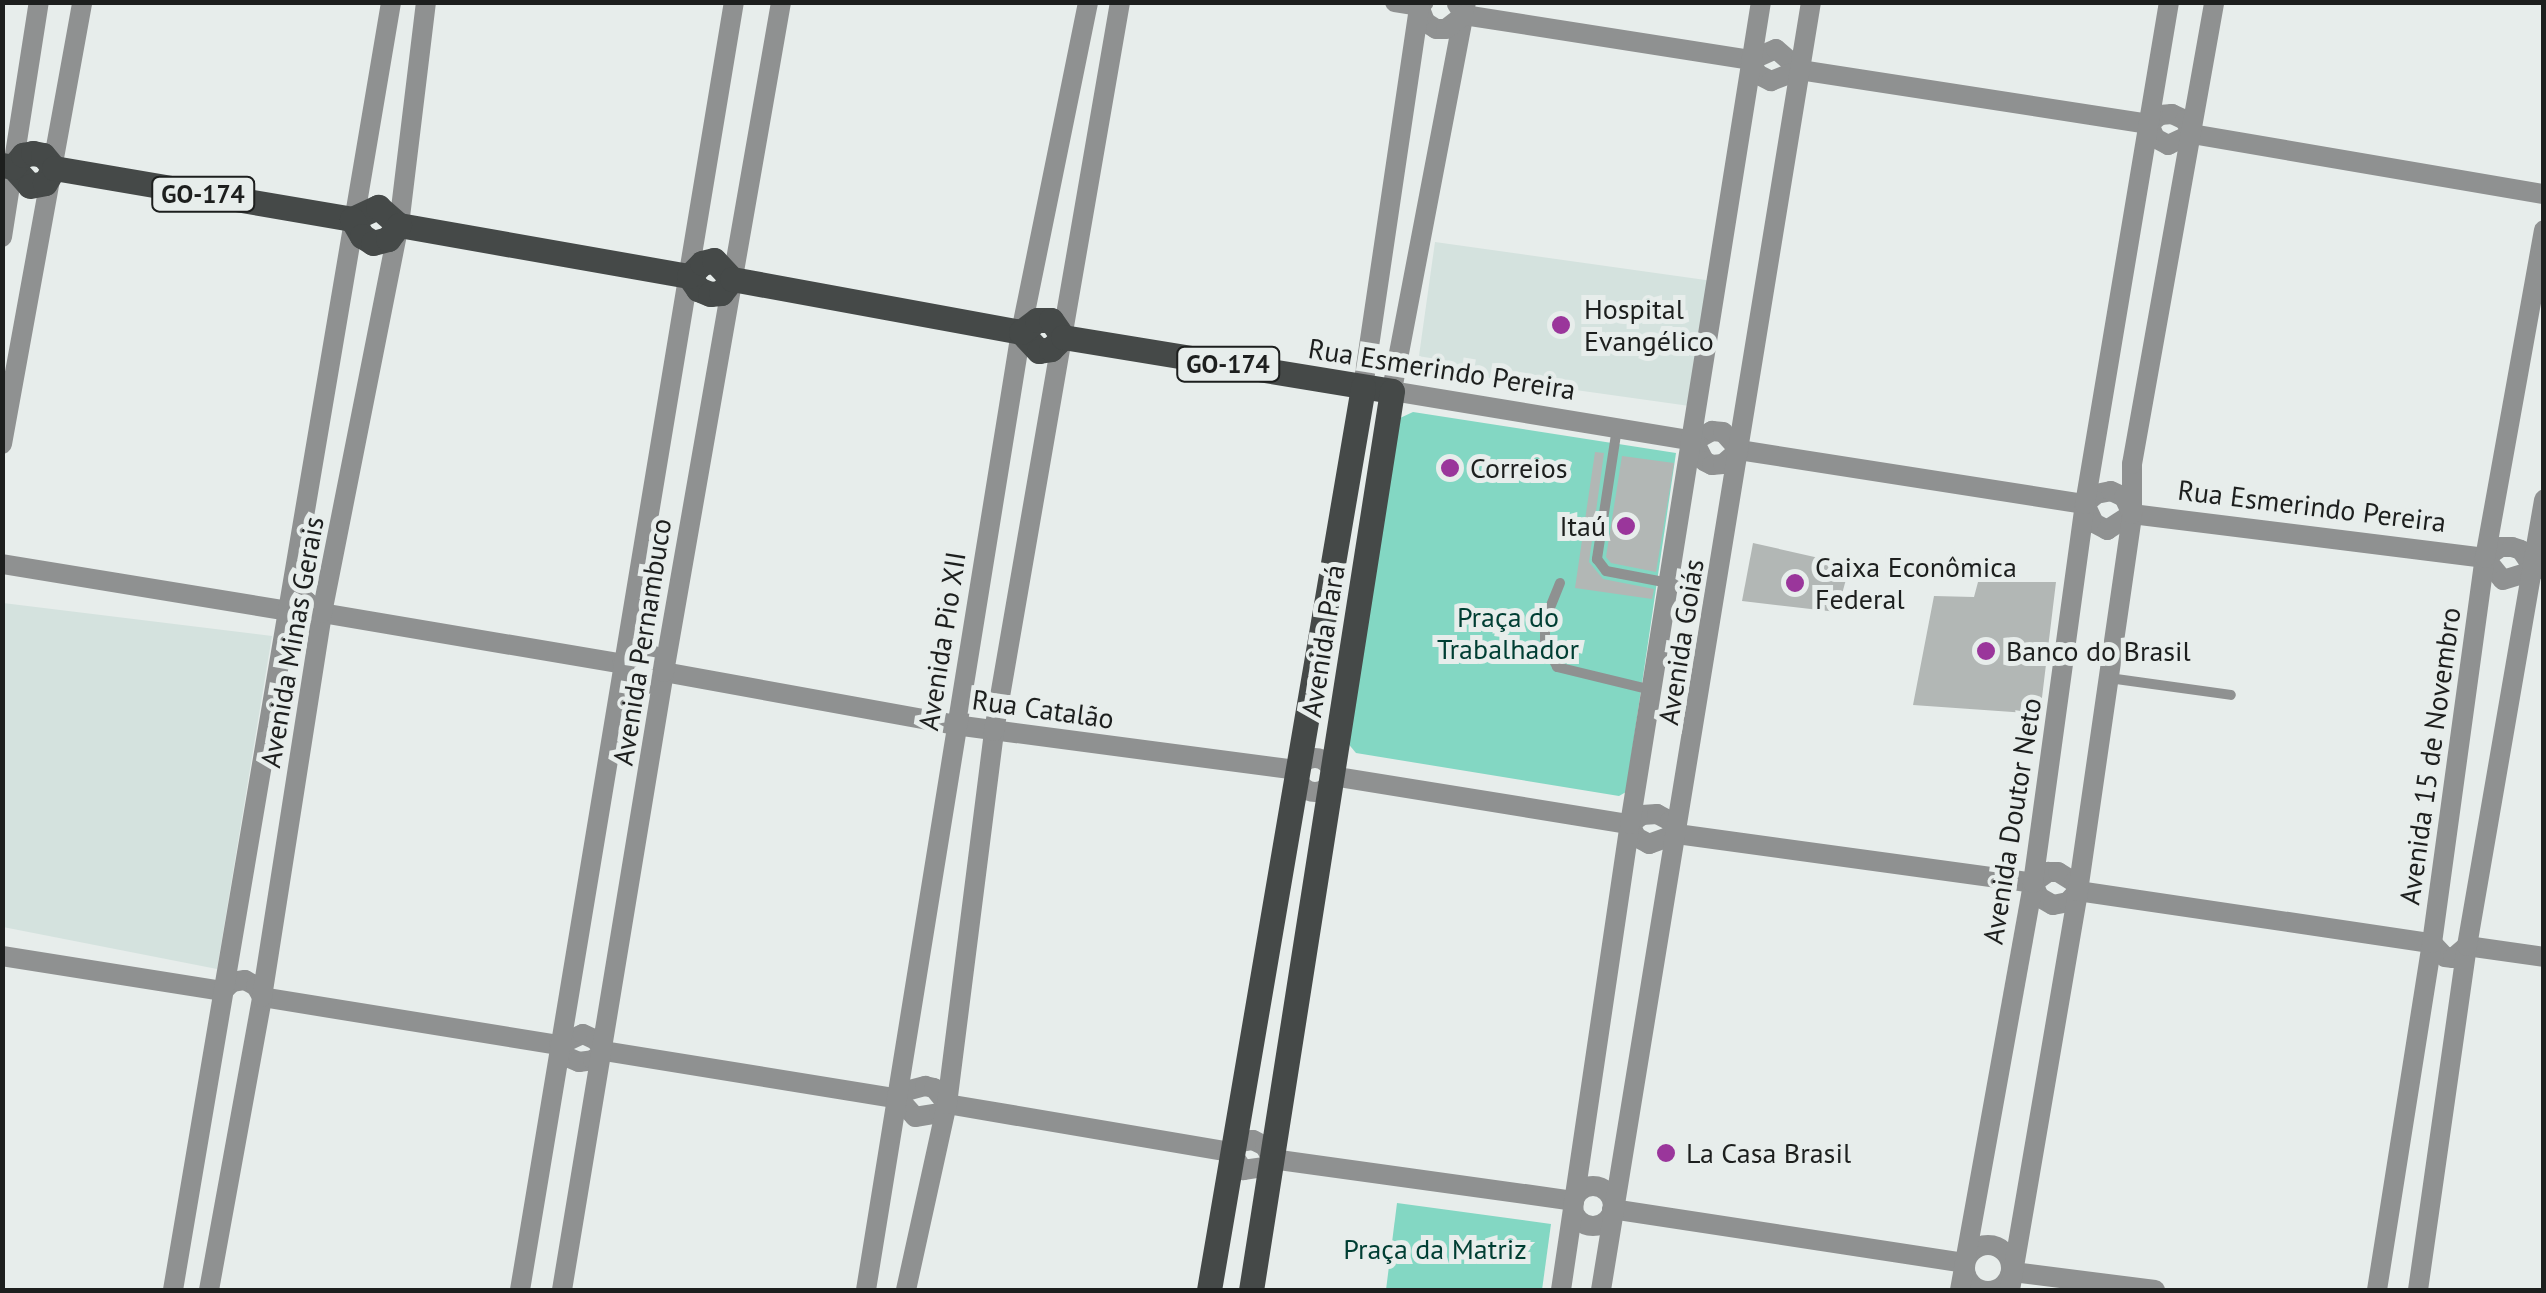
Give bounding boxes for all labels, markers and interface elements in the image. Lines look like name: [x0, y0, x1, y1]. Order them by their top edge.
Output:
road number: GO-174: [150, 174, 256, 214]
place label: Hospital Evangélico: [1584, 292, 1714, 358]
marker: Hospital Evangélico: [1548, 312, 1574, 338]
street label: Rua Esmerindo Pereira: [1306, 331, 1578, 407]
road number: GO-174: [1176, 344, 1280, 384]
place label: Correios: [1470, 451, 1568, 485]
marker: Correios: [1439, 457, 1461, 479]
street label: Rua Esmerindo Pereira: [2176, 473, 2448, 539]
place label: Itaú: [1559, 509, 1606, 543]
street label: Avenida Minas Gerais: [253, 514, 331, 770]
marker: Itaú: [1615, 515, 1637, 537]
street label: Avenida Pernambuco: [606, 516, 678, 768]
street label: Avenida Pio XII: [911, 549, 973, 733]
place label: Caixa Econômica Federal: [1815, 550, 2017, 616]
street label: Avenida Goiás: [1651, 557, 1711, 727]
street label: Avenida Pará: [1294, 562, 1352, 720]
marker: Caixa Econômica Federal: [1784, 572, 1806, 594]
park label: Praça do Trabalhador: [1437, 600, 1579, 666]
street label: Avenida 15 de Novembro: [2392, 605, 2468, 907]
place label: Banco do Brasil: [2006, 634, 2191, 668]
marker: Banco do Brasil: [1975, 640, 1997, 662]
street label: Rua Catalão: [970, 682, 1116, 736]
street label: Avenida Doutor Neto: [1976, 695, 2048, 947]
place label: La Casa Brasil: [1686, 1136, 1851, 1170]
marker: La Casa Brasil: [1655, 1142, 1677, 1164]
park label: Praça da Matriz: [1343, 1232, 1527, 1266]

